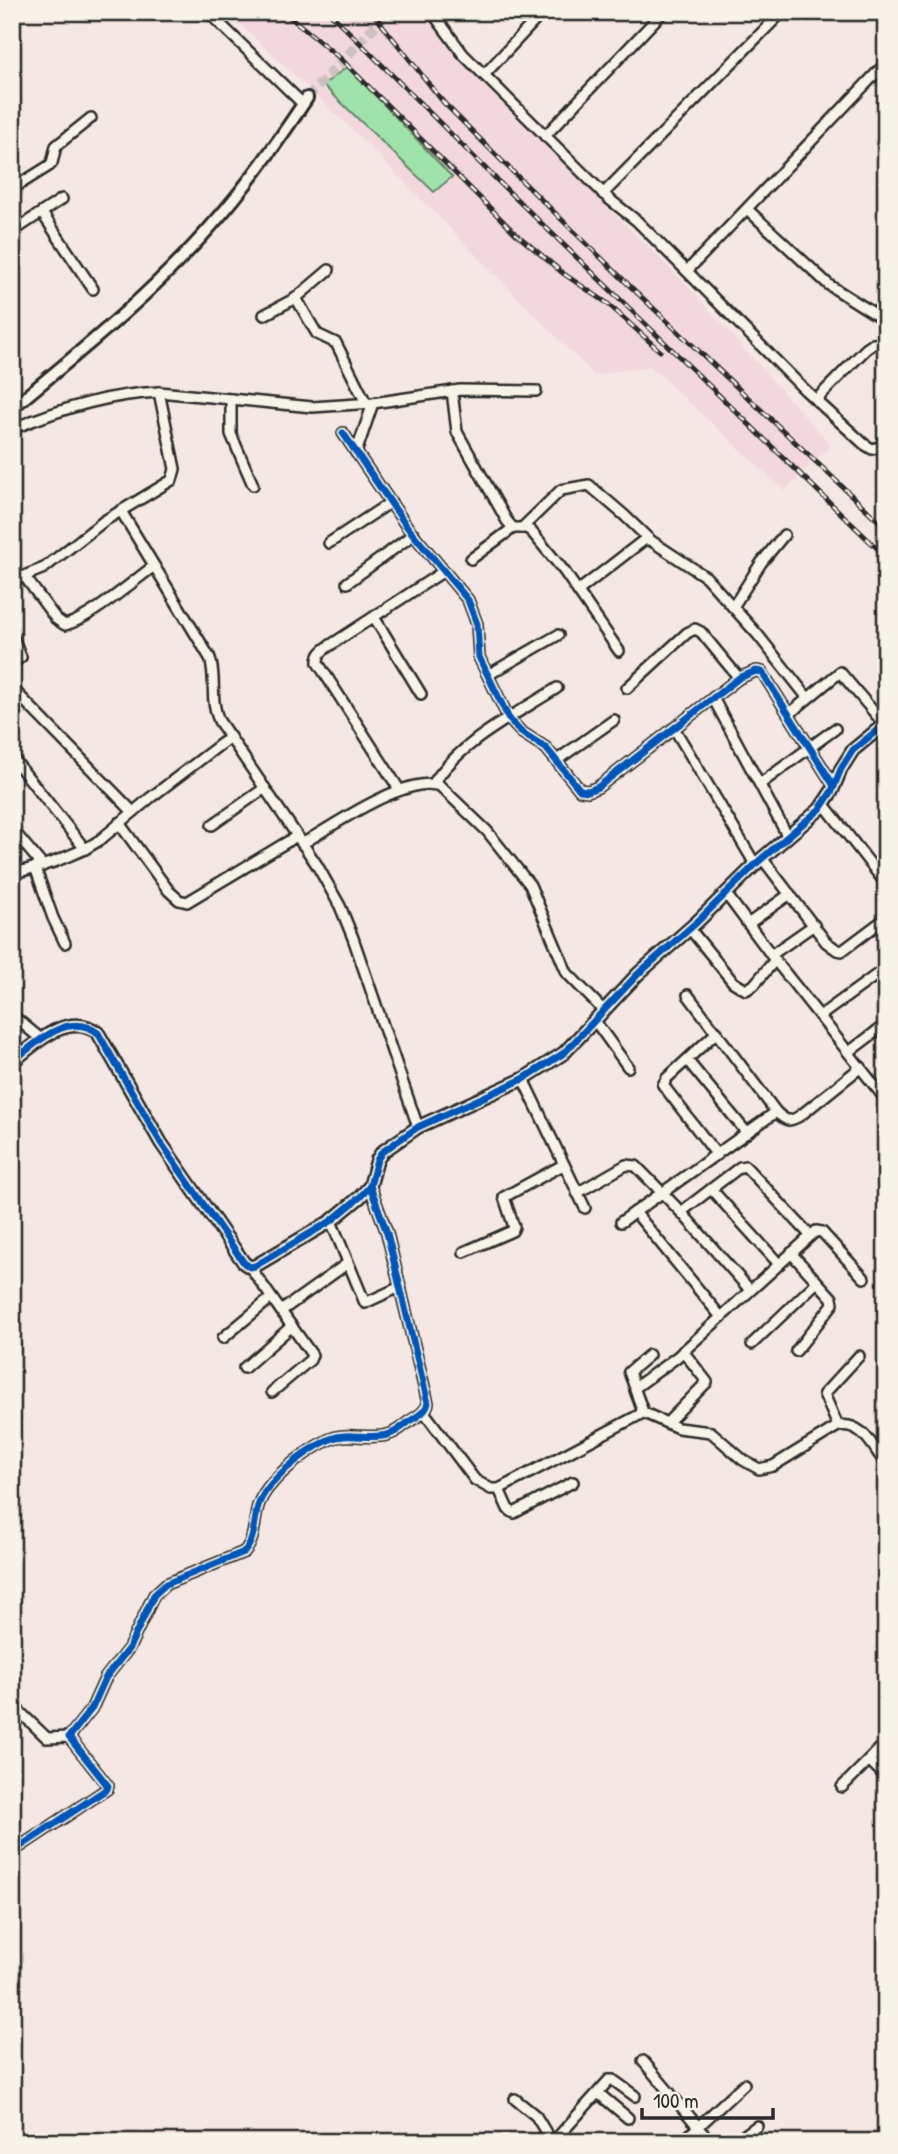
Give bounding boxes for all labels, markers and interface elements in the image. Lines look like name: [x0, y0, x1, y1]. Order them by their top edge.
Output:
scale bar: [642, 2077, 774, 2121]
text: 100 m: [653, 2086, 699, 2115]

